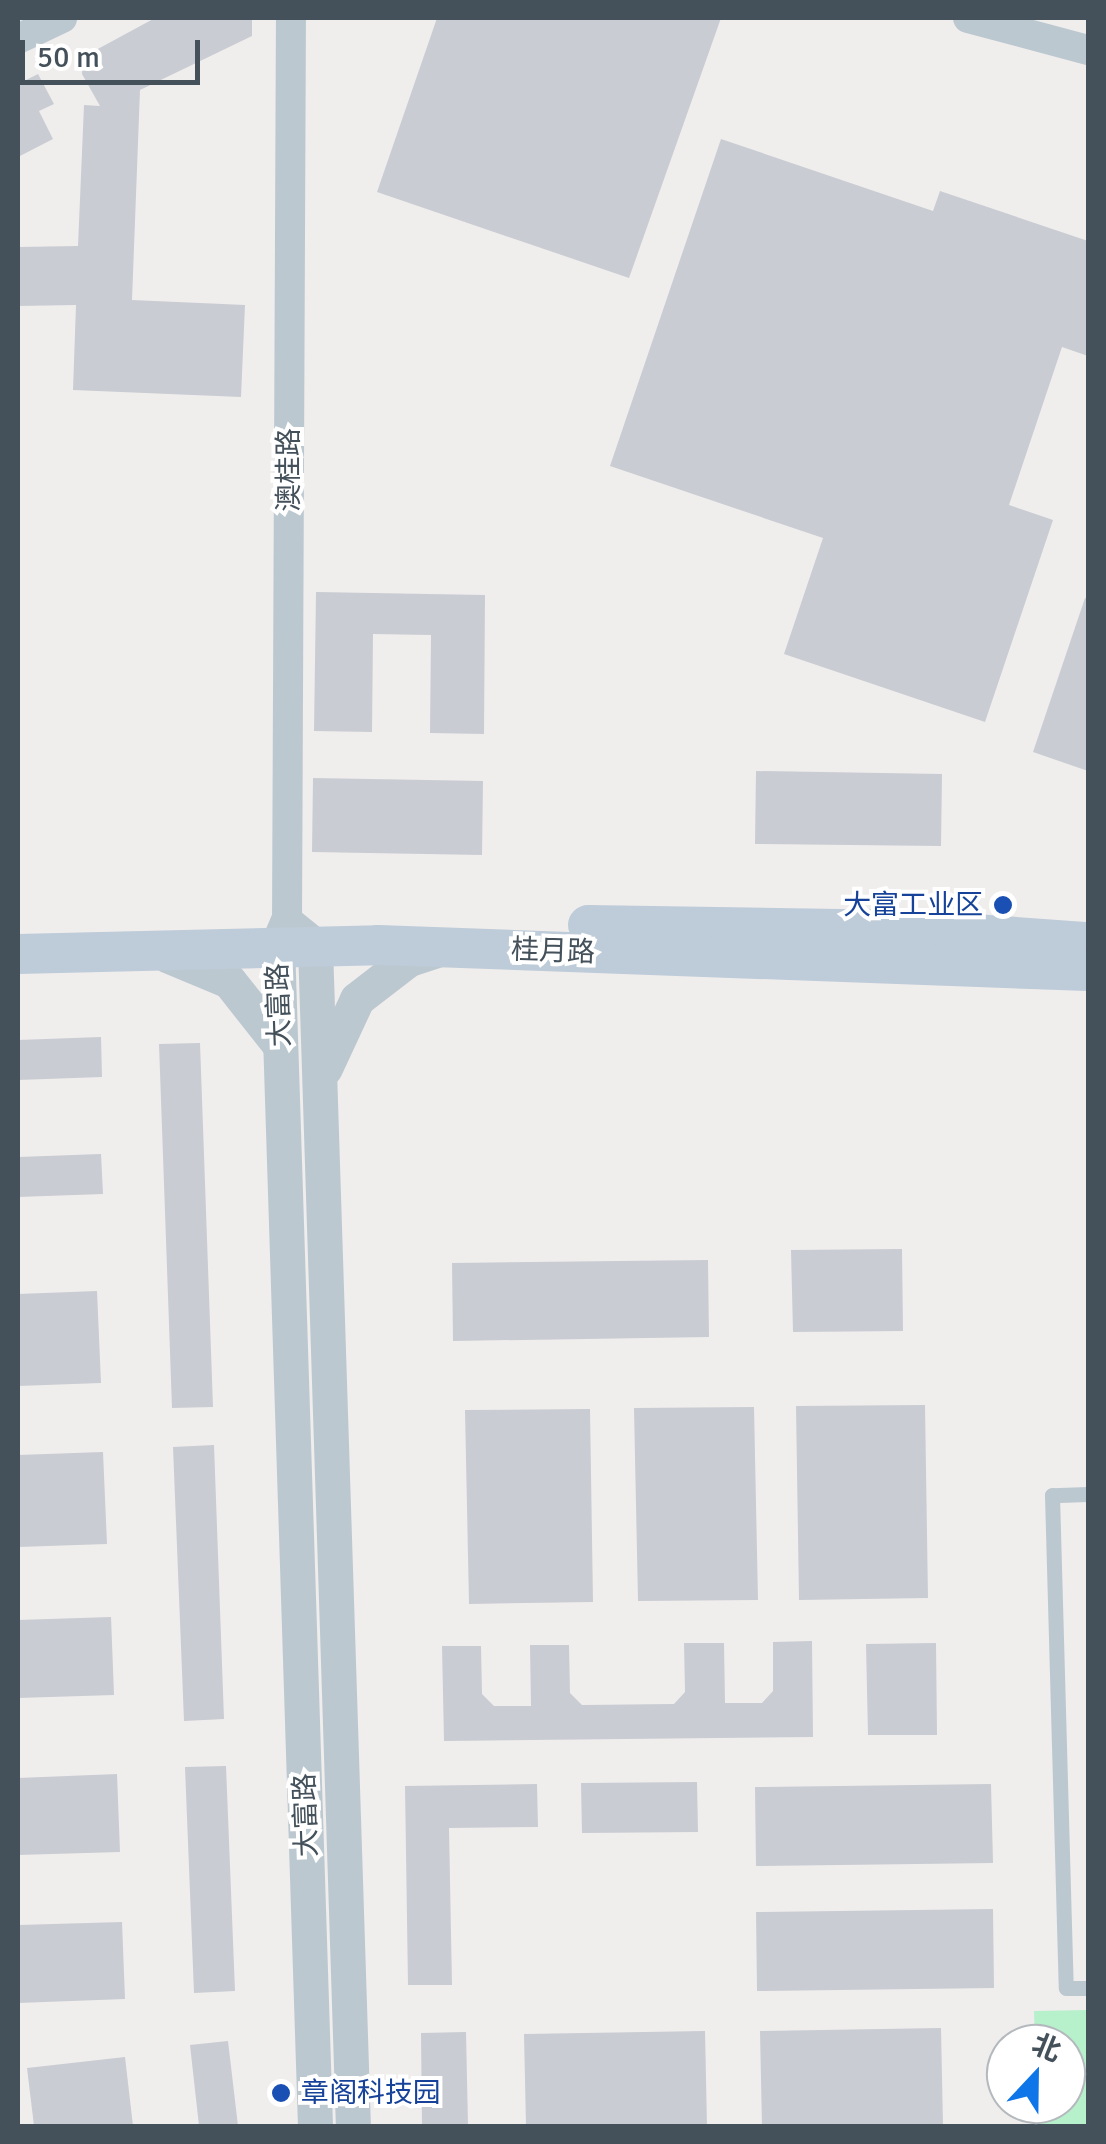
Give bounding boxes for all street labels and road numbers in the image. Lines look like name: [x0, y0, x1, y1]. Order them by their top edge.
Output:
street label: 澳桂路: [272, 428, 306, 512]
street label: 桂月路: [510, 933, 596, 969]
street label: 大富路: [261, 962, 297, 1048]
street label: 大富路: [288, 1772, 324, 1858]

